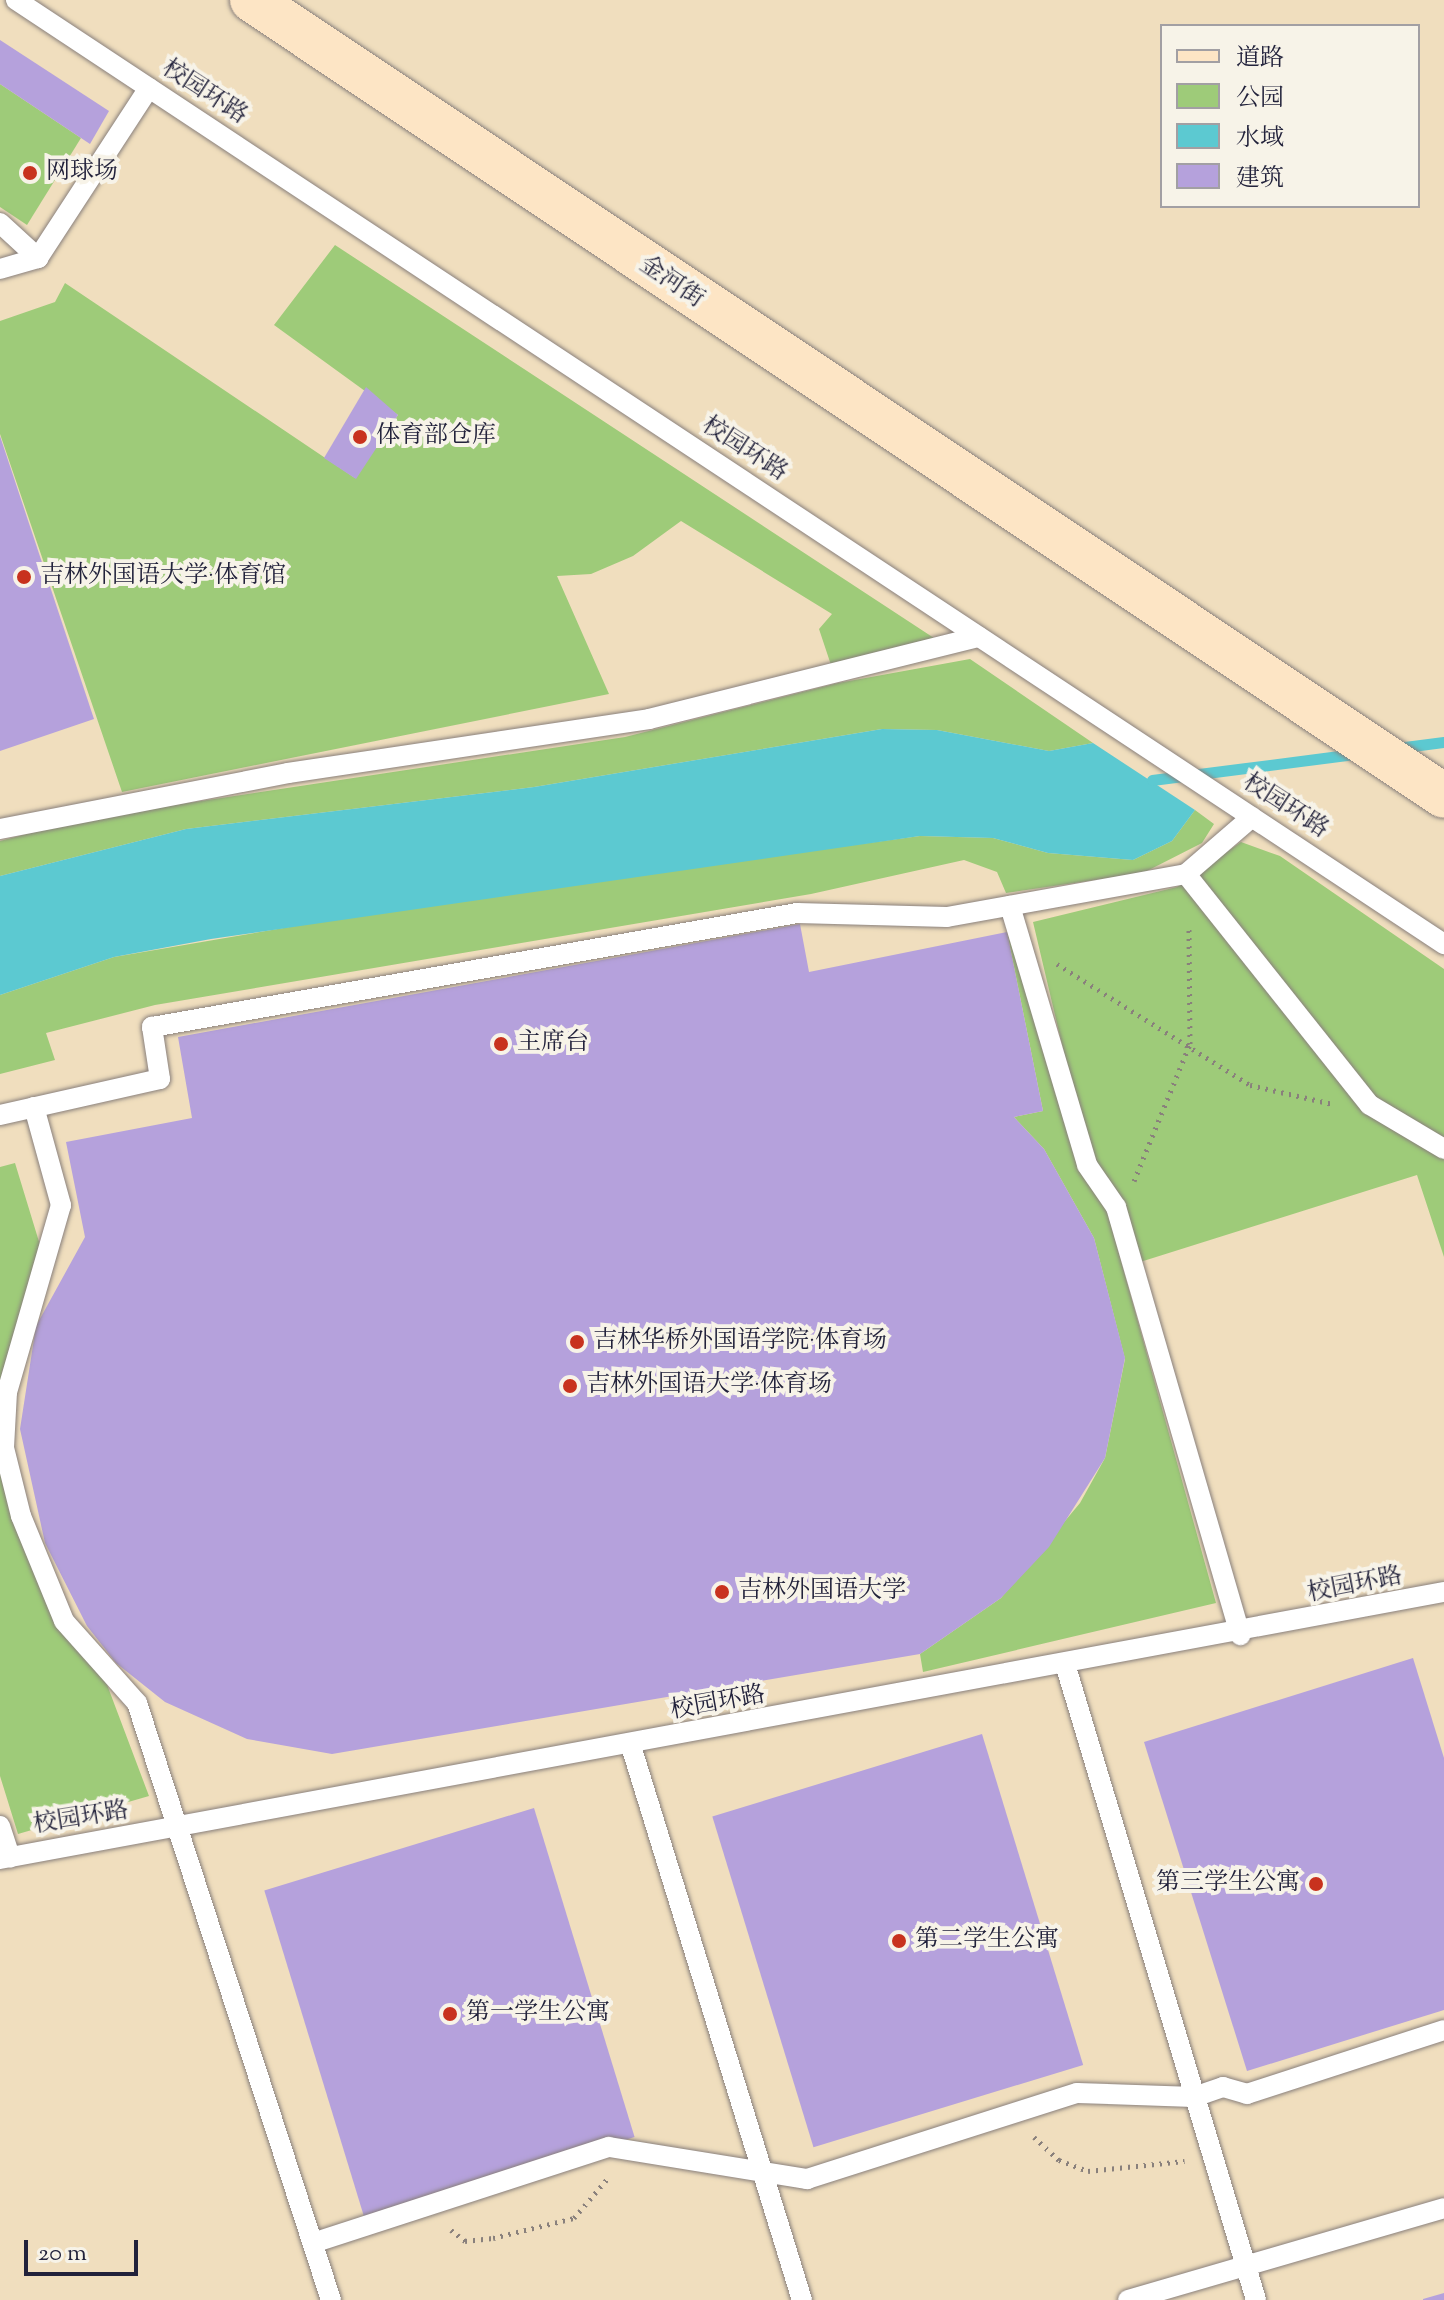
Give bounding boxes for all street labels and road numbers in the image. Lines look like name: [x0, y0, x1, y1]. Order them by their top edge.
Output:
street label: 校园环路: [156, 55, 252, 131]
street label: 金河街: [633, 251, 709, 315]
street label: 校园环路: [696, 412, 792, 488]
street label: 校园环路: [1237, 769, 1333, 845]
street label: 校园环路: [1305, 1563, 1405, 1609]
street label: 校园环路: [668, 1681, 768, 1727]
street label: 校园环路: [31, 1797, 131, 1841]

